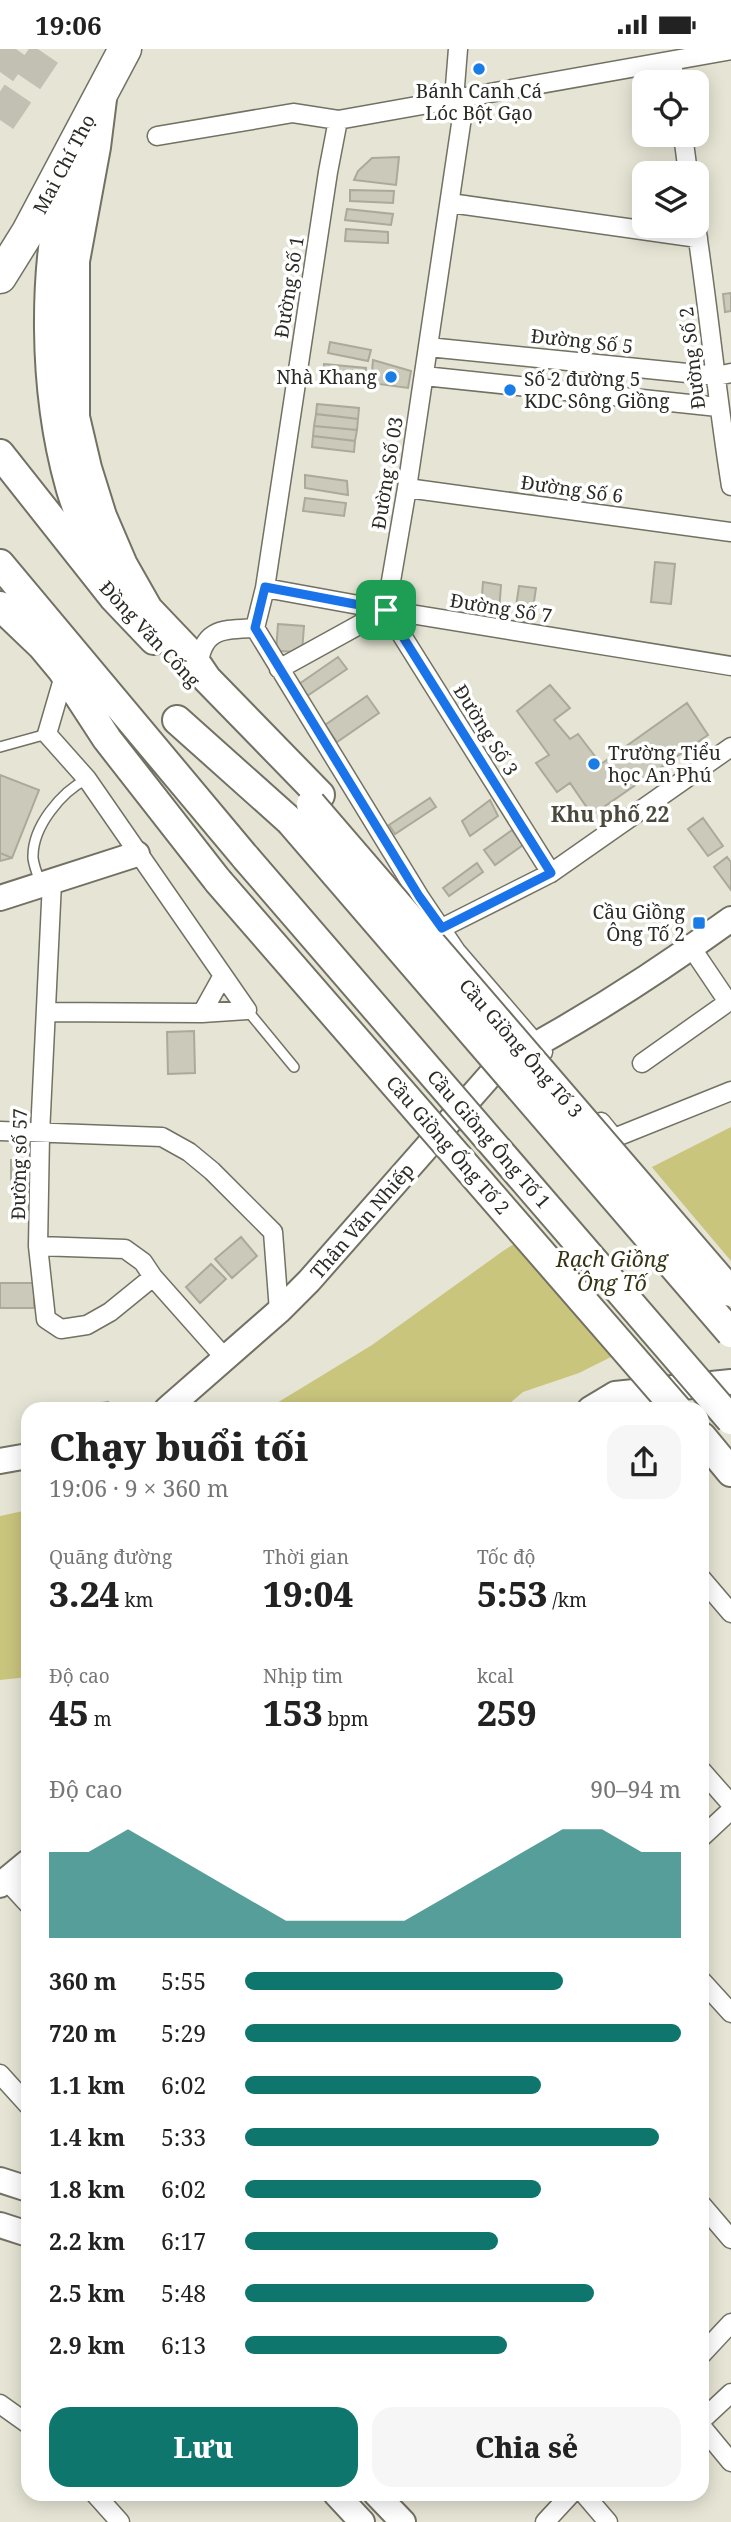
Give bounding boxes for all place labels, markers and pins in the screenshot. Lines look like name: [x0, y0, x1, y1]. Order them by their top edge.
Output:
marker: Bánh Canh Cá Lóc Bột Gạo: [471, 61, 487, 77]
place label: Bánh Canh Cá Lóc Bột Gạo: [416, 78, 542, 126]
place label: Nhà Khang: [276, 364, 377, 390]
place label: Số 2 đường 5 KDC Sông Giồng: [524, 366, 670, 414]
marker: Nhà Khang: [383, 369, 399, 385]
marker: Số 2 đường 5 KDC Sông Giồng: [502, 382, 518, 398]
pin: [356, 580, 416, 640]
place label: Trường Tiểu học An Phú: [608, 740, 721, 788]
marker: Trường Tiểu học An Phú: [586, 756, 602, 772]
place label: Cầu Giồng Ông Tố 2: [593, 899, 685, 947]
marker: Cầu Giồng Ông Tố 2: [691, 915, 707, 931]

